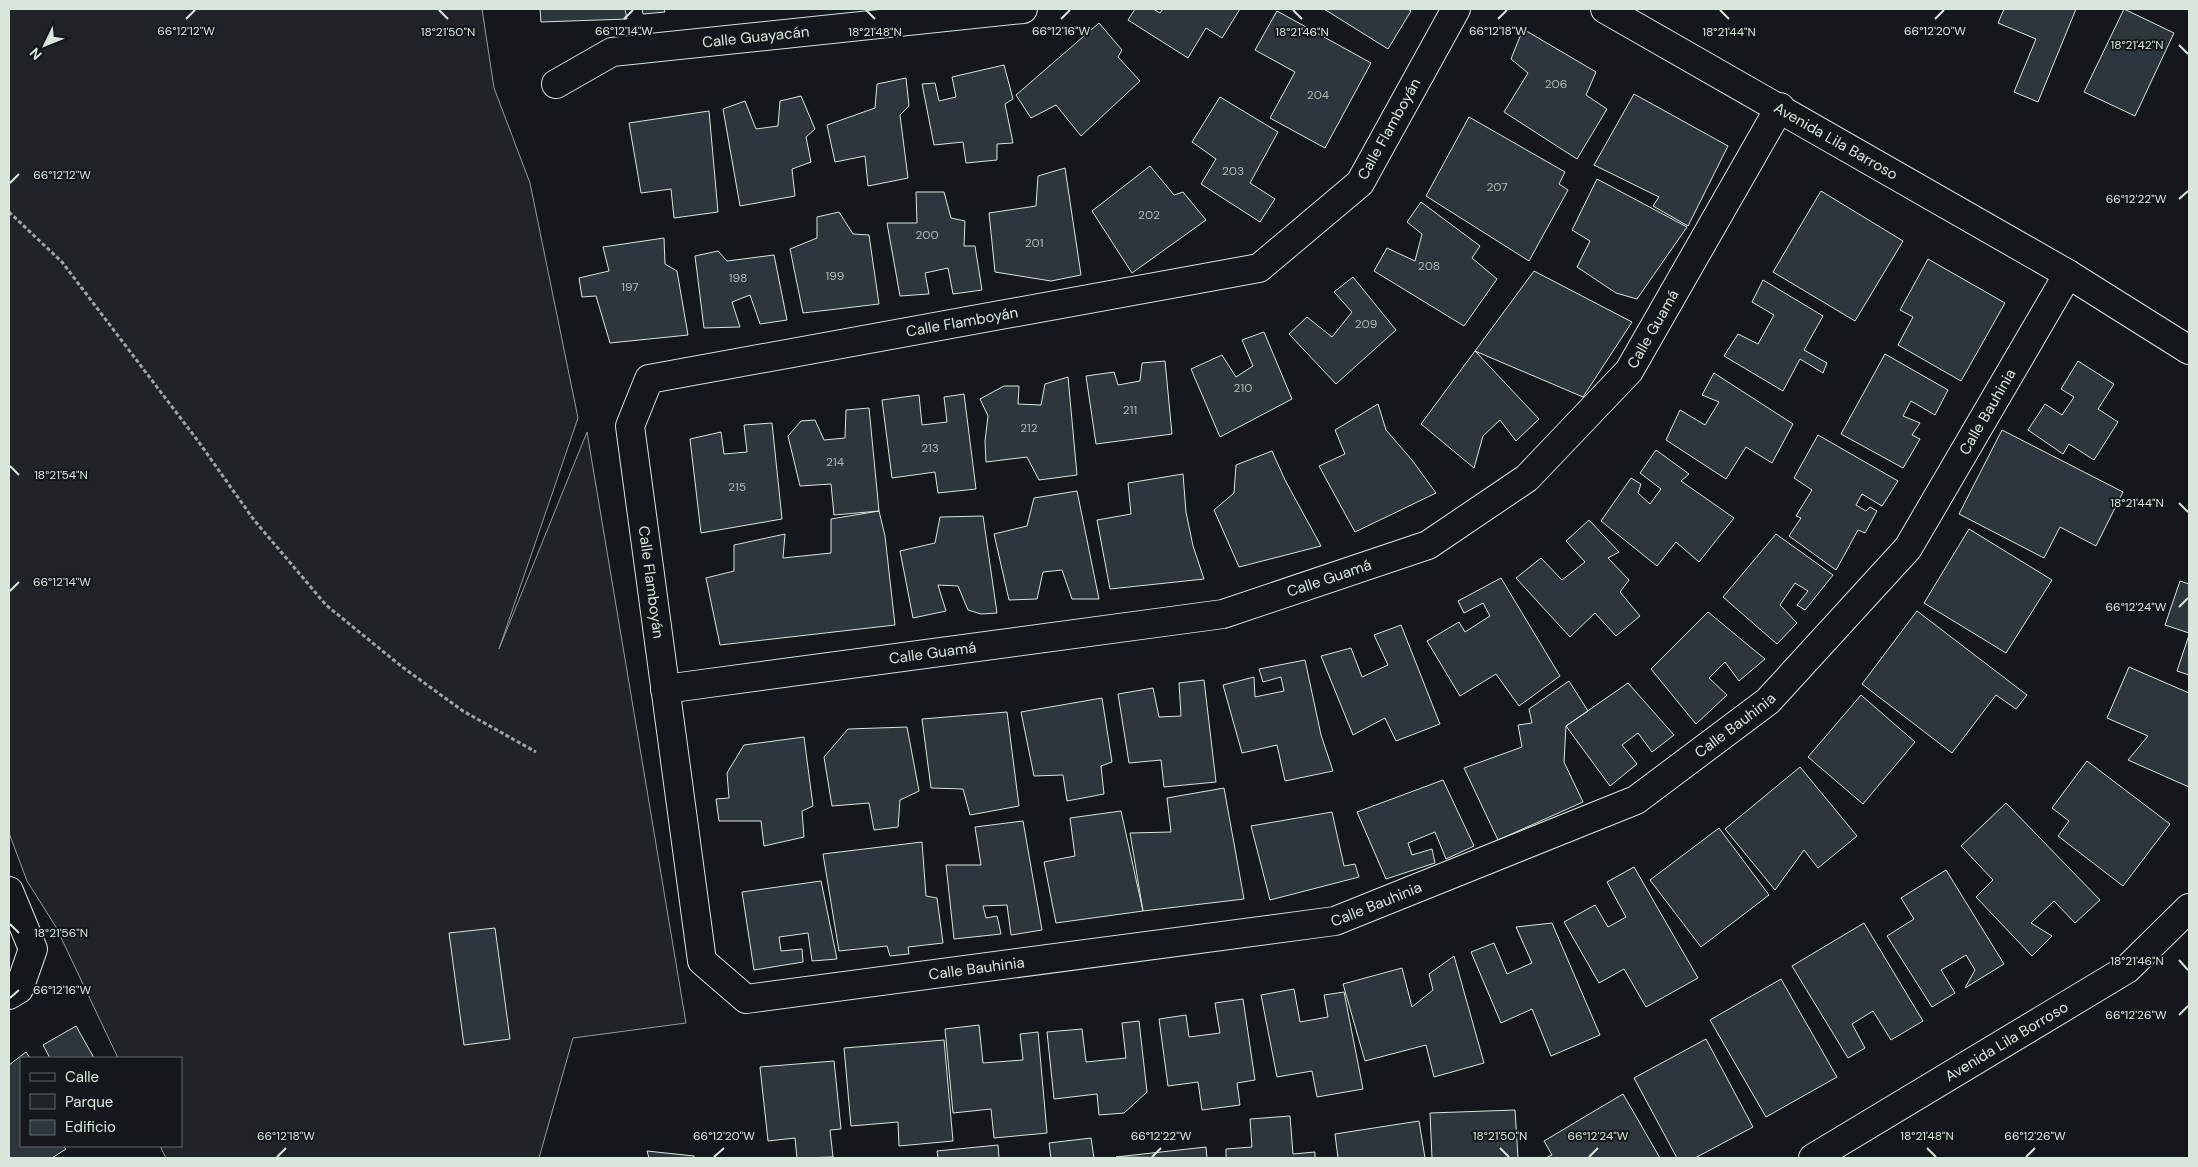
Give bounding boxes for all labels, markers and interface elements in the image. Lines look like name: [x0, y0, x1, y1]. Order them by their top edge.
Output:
north arrow: [20, 20, 70, 70]
street label: Calle Guayacán: [701, 21, 810, 53]
text: 66°12'12"W: [157, 23, 215, 39]
text: 66°12'14"W: [595, 23, 653, 39]
text: 66°12'16"W: [1032, 23, 1090, 39]
text: 66°12'18"W: [1469, 23, 1527, 39]
text: 66°12'20"W: [1904, 23, 1966, 39]
text: 18°21'50"N: [421, 24, 475, 40]
text: 18°21'48"N: [848, 24, 902, 40]
text: 18°21'46"N: [1275, 24, 1329, 40]
text: 18°21'44"N: [1702, 24, 1756, 40]
text: 18°21'42"N: [2110, 37, 2164, 53]
text: N: [25, 44, 46, 64]
street label: Calle Flamboyán: [1353, 75, 1425, 183]
house number: 206: [1545, 76, 1567, 92]
house number: 204: [1307, 87, 1329, 103]
street label: Avenida Lila Barroso: [1770, 98, 1901, 185]
house number: 203: [1222, 163, 1244, 179]
text: 66°12'12"W: [33, 167, 91, 183]
house number: 207: [1486, 179, 1508, 195]
text: 66°12'22"W: [2106, 191, 2167, 207]
house number: 202: [1138, 207, 1160, 223]
house number: 200: [915, 227, 939, 243]
house number: 201: [1025, 235, 1043, 251]
house number: 208: [1418, 258, 1440, 274]
house number: 199: [826, 268, 844, 284]
house number: 198: [729, 270, 747, 286]
house number: 197: [621, 279, 639, 295]
street label: Calle Guamá: [1622, 286, 1683, 372]
street label: Calle Flamboyán: [904, 302, 1020, 342]
house number: 209: [1355, 316, 1377, 332]
street label: Calle Bauhinia: [1954, 365, 2021, 459]
house number: 210: [1234, 380, 1252, 396]
house number: 211: [1123, 402, 1137, 418]
house number: 212: [1020, 420, 1038, 436]
house number: 213: [921, 440, 939, 456]
house number: 214: [826, 454, 844, 470]
text: 18°21'54"N: [34, 467, 88, 483]
house number: 215: [728, 479, 746, 495]
text: 18°21'44"N: [2110, 495, 2164, 511]
street label: Calle Flamboyán: [634, 525, 668, 640]
street label: Calle Guamá: [1284, 555, 1374, 602]
text: 66°12'14"W: [33, 574, 91, 590]
text: 66°12'24"W: [2106, 599, 2167, 615]
street label: Calle Guamá: [888, 637, 977, 669]
street label: Calle Bauhinia: [1691, 689, 1780, 763]
street label: Calle Bauhinia: [1328, 877, 1425, 932]
text: 18°21'56"N: [34, 925, 88, 941]
street label: Calle Bauhinia: [927, 952, 1026, 985]
text: 18°21'46"N: [2110, 953, 2164, 969]
text: 66°12'16"W: [33, 982, 91, 998]
street label: Avenida Lila Borroso: [1941, 997, 2072, 1086]
text: 66°12'26"W: [2105, 1007, 2167, 1023]
legend: [20, 1057, 182, 1147]
text: Calle: [65, 1067, 99, 1087]
text: Parque: [65, 1092, 113, 1112]
text: Edificio: [65, 1117, 116, 1137]
text: 66°12'18"W: [257, 1128, 315, 1144]
text: 66°12'20"W: [693, 1128, 755, 1144]
text: 66°12'22"W: [1131, 1128, 1192, 1144]
text: 18°21'50"N: [1473, 1128, 1527, 1144]
text: 66°12'24"W: [1568, 1128, 1629, 1144]
text: 18°21'48"N: [1900, 1128, 1954, 1144]
text: 66°12'26"W: [2004, 1128, 2066, 1144]

